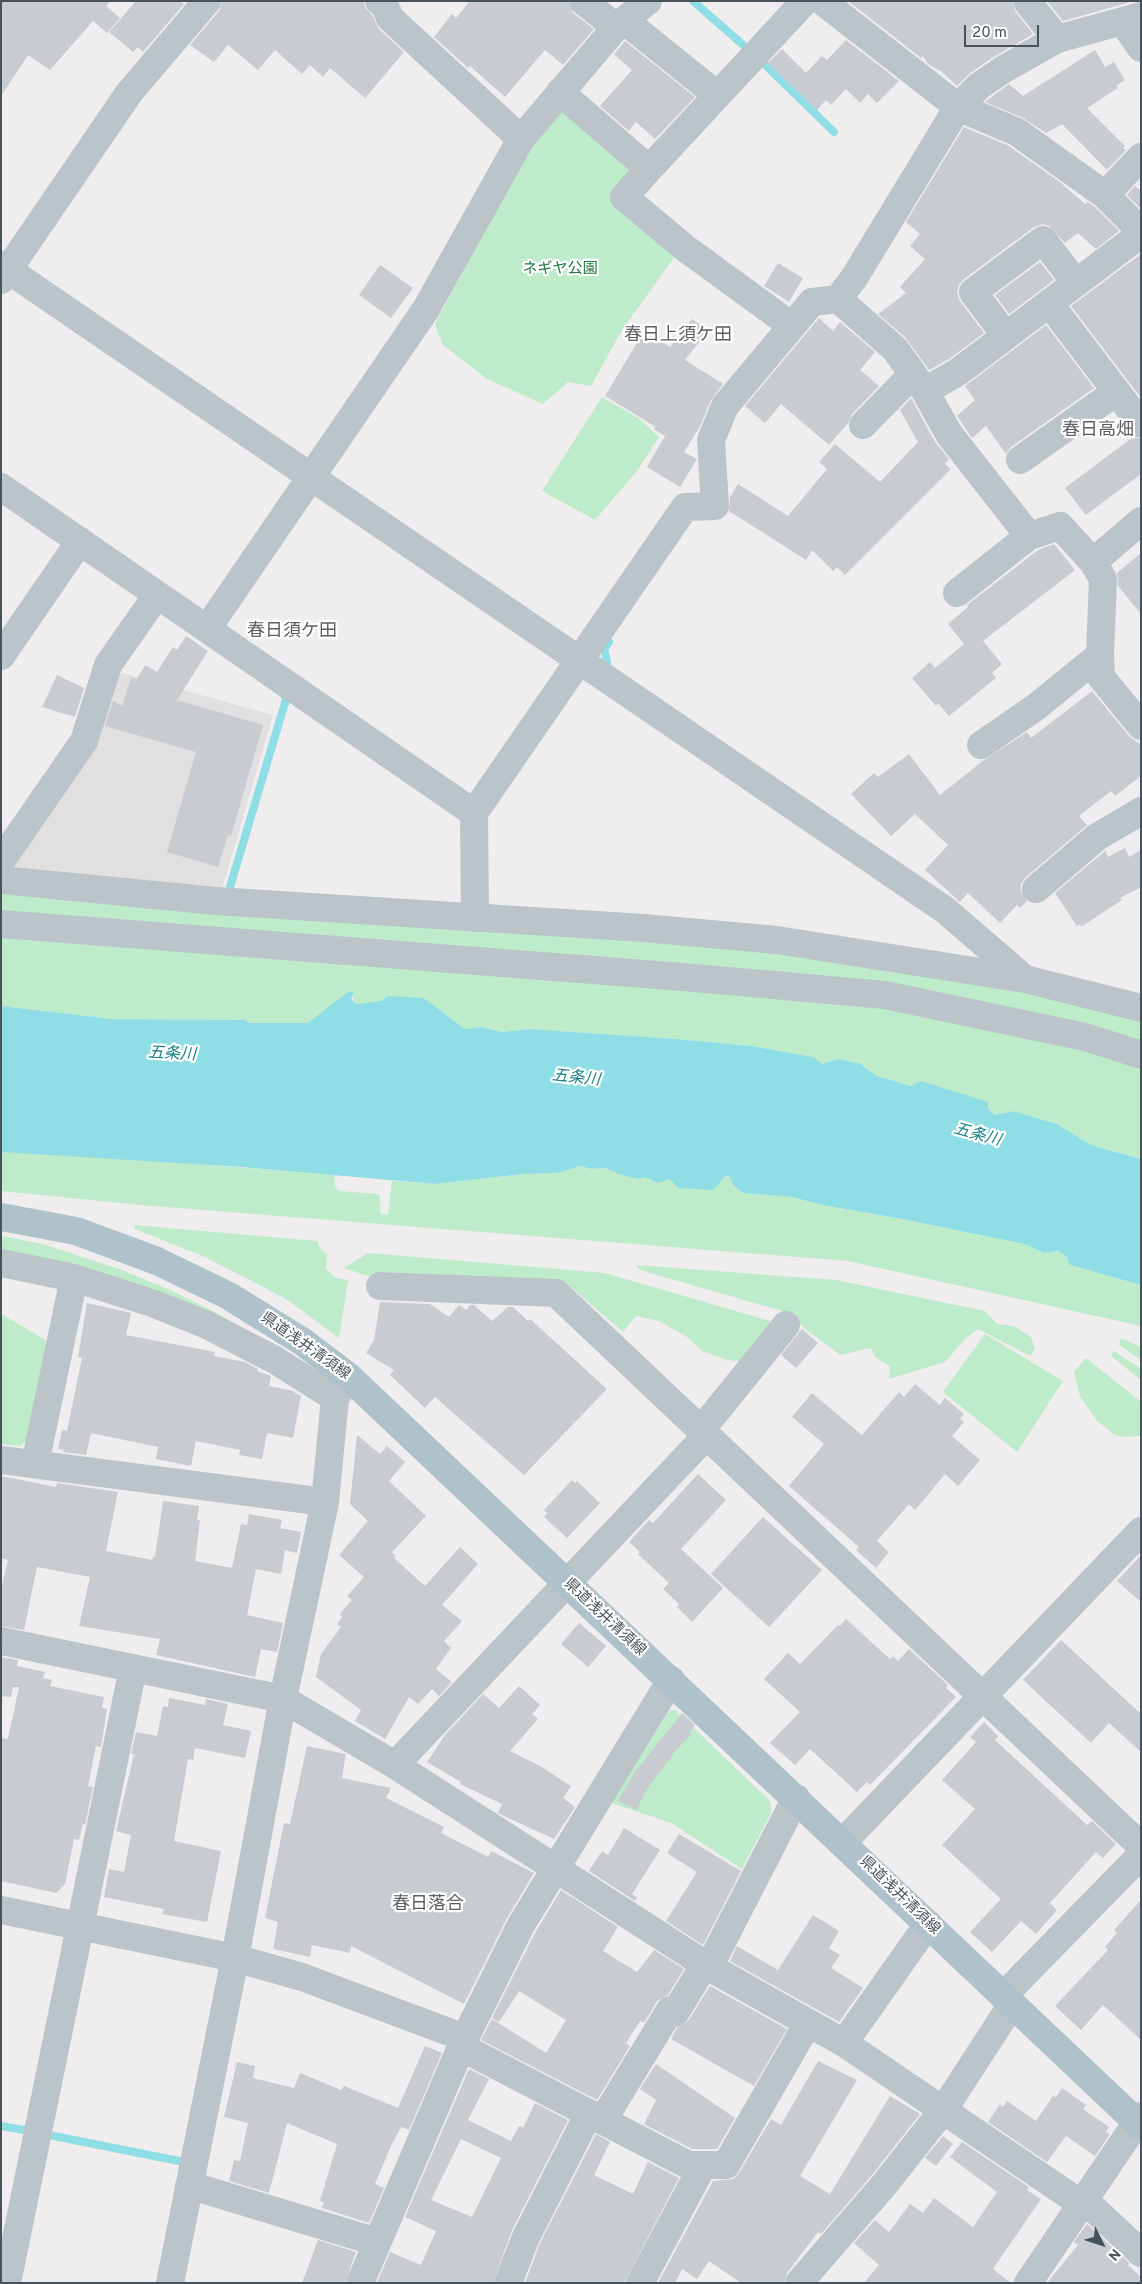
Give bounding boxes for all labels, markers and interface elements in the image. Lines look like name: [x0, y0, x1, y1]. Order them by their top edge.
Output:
scale bar: [967, 15, 1042, 47]
text: 20 m: [972, 24, 1007, 43]
park label: ネギヤ公園: [523, 261, 597, 279]
district label: 春日上須ケ田: [624, 325, 732, 347]
district label: 春日高畑: [1062, 420, 1134, 442]
district label: 春日須ケ田: [247, 621, 337, 643]
water label: 五条川: [148, 1044, 196, 1066]
water label: 五条川: [551, 1067, 601, 1091]
water label: 五条川: [951, 1121, 1003, 1151]
street label: 県道浅井清須線: [257, 1310, 353, 1384]
street label: 県道浅井清須線: [559, 1576, 649, 1660]
street label: 県道浅井清須線: [855, 1853, 943, 1939]
district label: 春日落合: [392, 1894, 464, 1916]
north arrow: [1077, 2219, 1127, 2269]
text: N: [1104, 2245, 1123, 2264]

